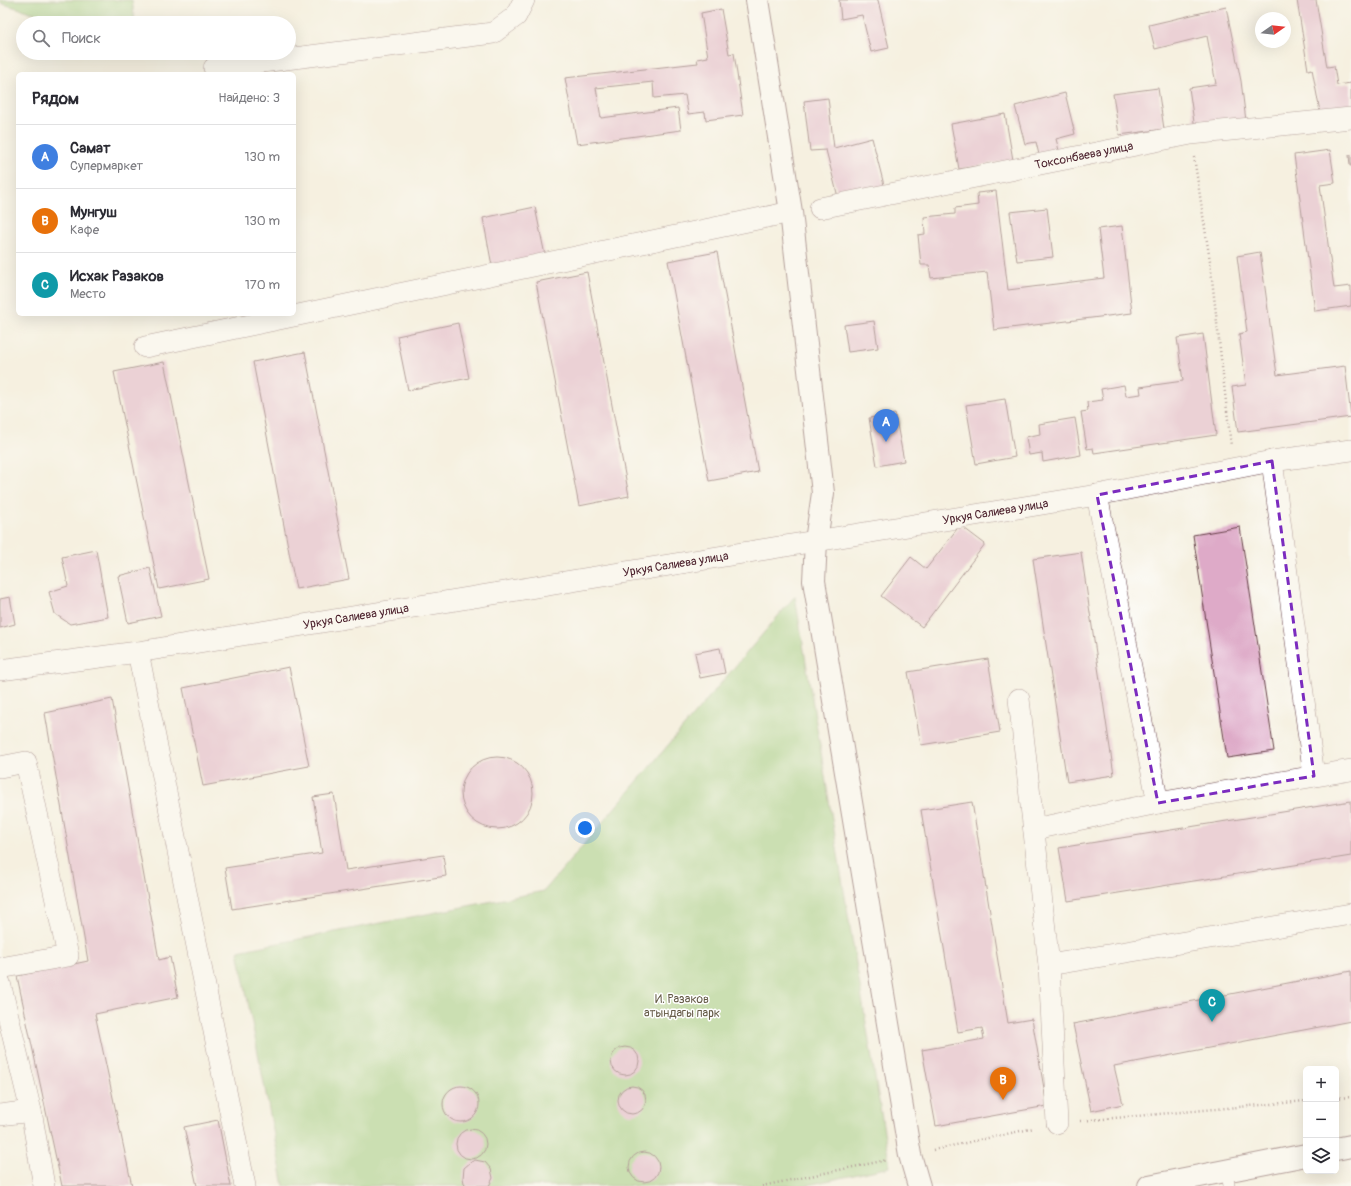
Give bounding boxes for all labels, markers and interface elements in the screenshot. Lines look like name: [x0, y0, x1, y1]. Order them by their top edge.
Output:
north arrow: [1255, 12, 1291, 48]
search box: [16, 16, 296, 60]
icon: search: [30, 27, 52, 49]
text: Поиск: [62, 29, 101, 48]
text: Рядом: [32, 88, 79, 109]
text: Найдено: 3: [218, 90, 280, 106]
street label: Токсонбаева улица: [1033, 138, 1135, 173]
text: Самат: [70, 139, 111, 158]
text: A: [41, 149, 49, 165]
text: 130 m: [244, 149, 280, 165]
text: Супермаркет: [70, 158, 143, 174]
text: Мунгуш: [70, 203, 117, 222]
text: B: [41, 213, 49, 229]
text: 130 m: [244, 213, 280, 229]
text: Кафе: [70, 222, 99, 238]
text: Исхак Разаков: [70, 267, 164, 286]
text: C: [41, 277, 49, 293]
text: 170 m: [245, 277, 280, 293]
text: Место: [70, 286, 106, 302]
pin: A: [873, 409, 899, 442]
street label: Уркуя Салиева улица: [941, 496, 1050, 528]
street label: Уркуя Салиева улица: [622, 548, 730, 580]
street label: Уркуя Салиева улица: [302, 600, 410, 632]
your location: [575, 818, 595, 838]
pin: C: [1199, 989, 1225, 1022]
park label: И. Разаков атындагы парк: [644, 992, 720, 1021]
map controls: [1303, 1066, 1339, 1174]
button: +: [1303, 1066, 1339, 1102]
pin: B: [990, 1067, 1016, 1100]
button: −: [1303, 1102, 1339, 1138]
button: layers: [1303, 1138, 1339, 1174]

